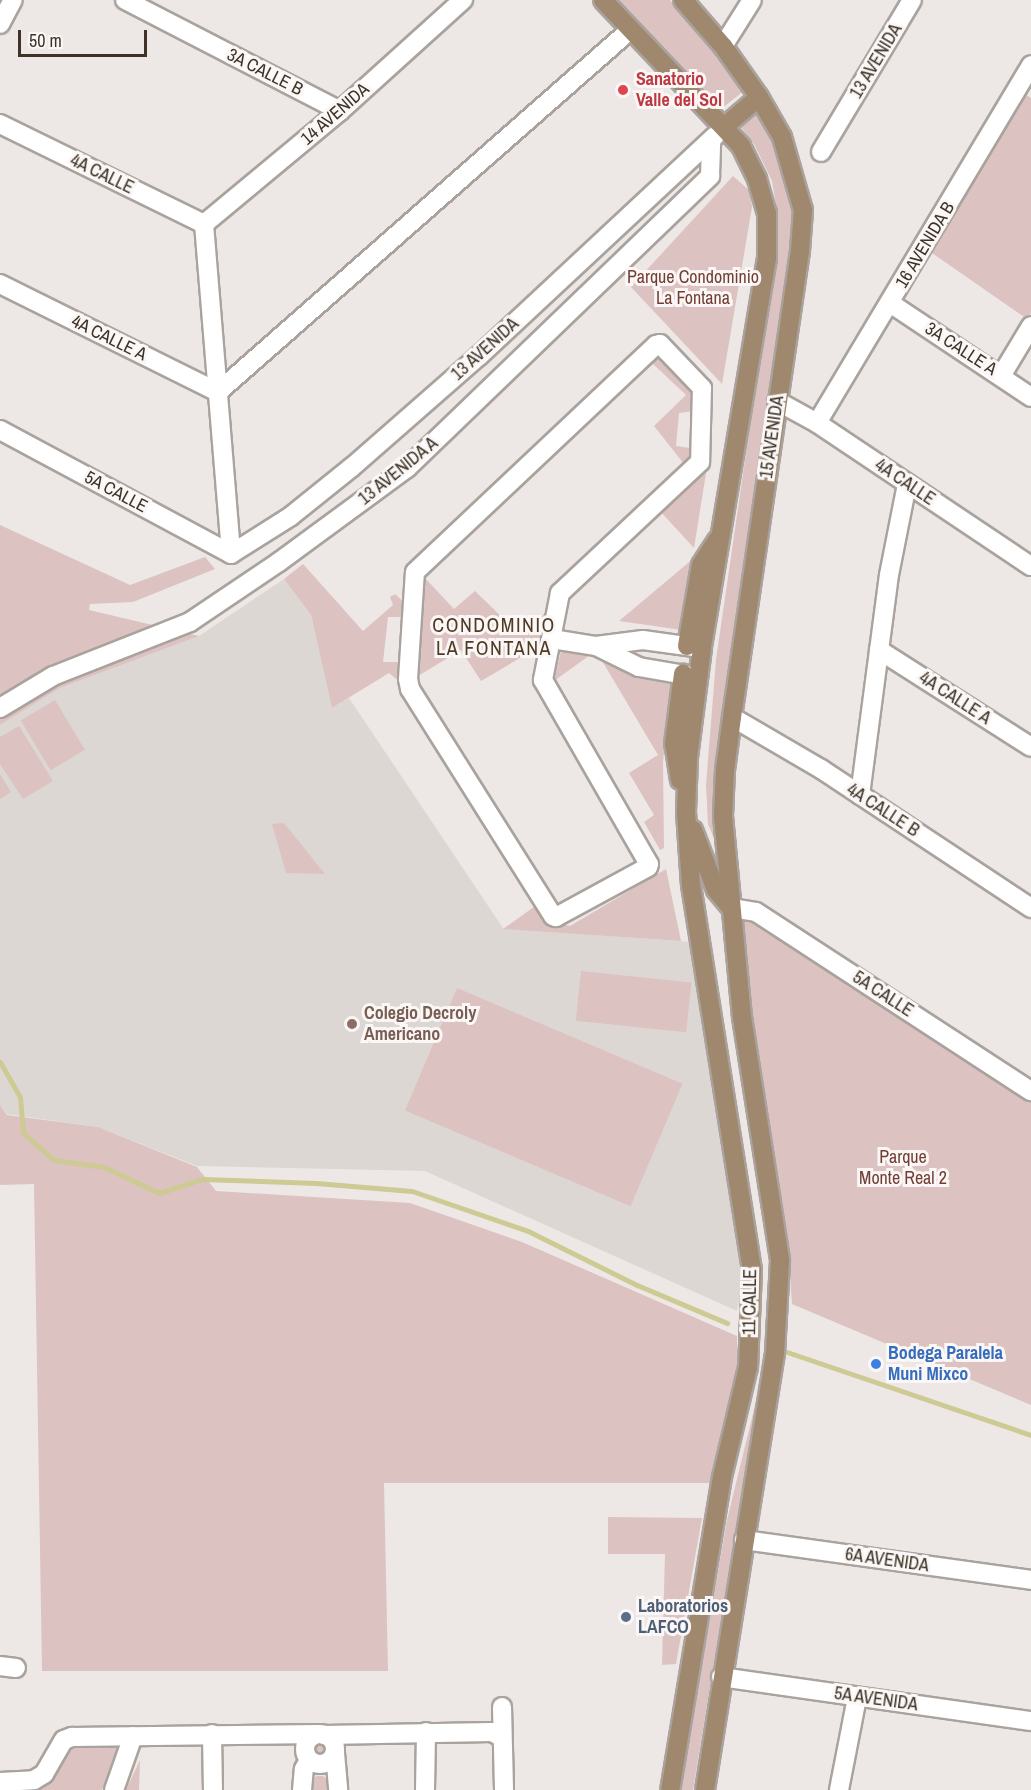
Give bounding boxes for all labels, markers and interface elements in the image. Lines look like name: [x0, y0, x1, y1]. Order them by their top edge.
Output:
scale bar: [21, 18, 150, 56]
street label: 13 AVENIDA: [845, 19, 907, 103]
text: 50 m: [29, 28, 62, 53]
street label: 3A CALLE B: [223, 44, 307, 100]
place label: Sanatorio Valle del Sol: [636, 69, 722, 112]
street label: 14 AVENIDA: [296, 78, 374, 150]
marker: Sanatorio Valle del Sol: [614, 81, 632, 99]
street label: 4A CALLE: [66, 149, 138, 199]
street label: 16 AVENIDA B: [890, 197, 960, 293]
park label: Parque Condominio La Fontana: [627, 267, 759, 310]
street label: 4A CALLE A: [67, 310, 151, 366]
street label: 13 AVENIDA: [446, 313, 524, 385]
street label: 3A CALLE A: [920, 317, 1002, 381]
street label: 15 AVENIDA: [755, 394, 789, 480]
street label: 13 AVENIDA A: [353, 432, 443, 510]
street label: 4A CALLE: [870, 454, 940, 510]
street label: 5A CALLE: [81, 466, 151, 518]
district label: CONDOMINIO LA FONTANA: [432, 613, 556, 660]
street label: 4A CALLE A: [914, 666, 996, 730]
street label: 4A CALLE B: [842, 778, 924, 842]
street label: 5A CALLE: [848, 966, 918, 1022]
place label: Colegio Decroly Americano: [364, 1003, 476, 1046]
marker: Colegio Decroly Americano: [345, 1017, 359, 1031]
park label: Parque Monte Real 2: [859, 1147, 947, 1190]
street label: 11 CALLE: [739, 1269, 761, 1335]
place label: Bodega Paralela Muni Mixco: [888, 1343, 1003, 1386]
marker: Bodega Paralela Muni Mixco: [869, 1357, 883, 1371]
street label: 6A AVENIDA: [843, 1543, 931, 1577]
place label: Laboratorios LAFCO: [638, 1596, 728, 1638]
marker: Laboratorios LAFCO: [619, 1610, 633, 1624]
street label: 5A AVENIDA: [832, 1682, 920, 1716]

